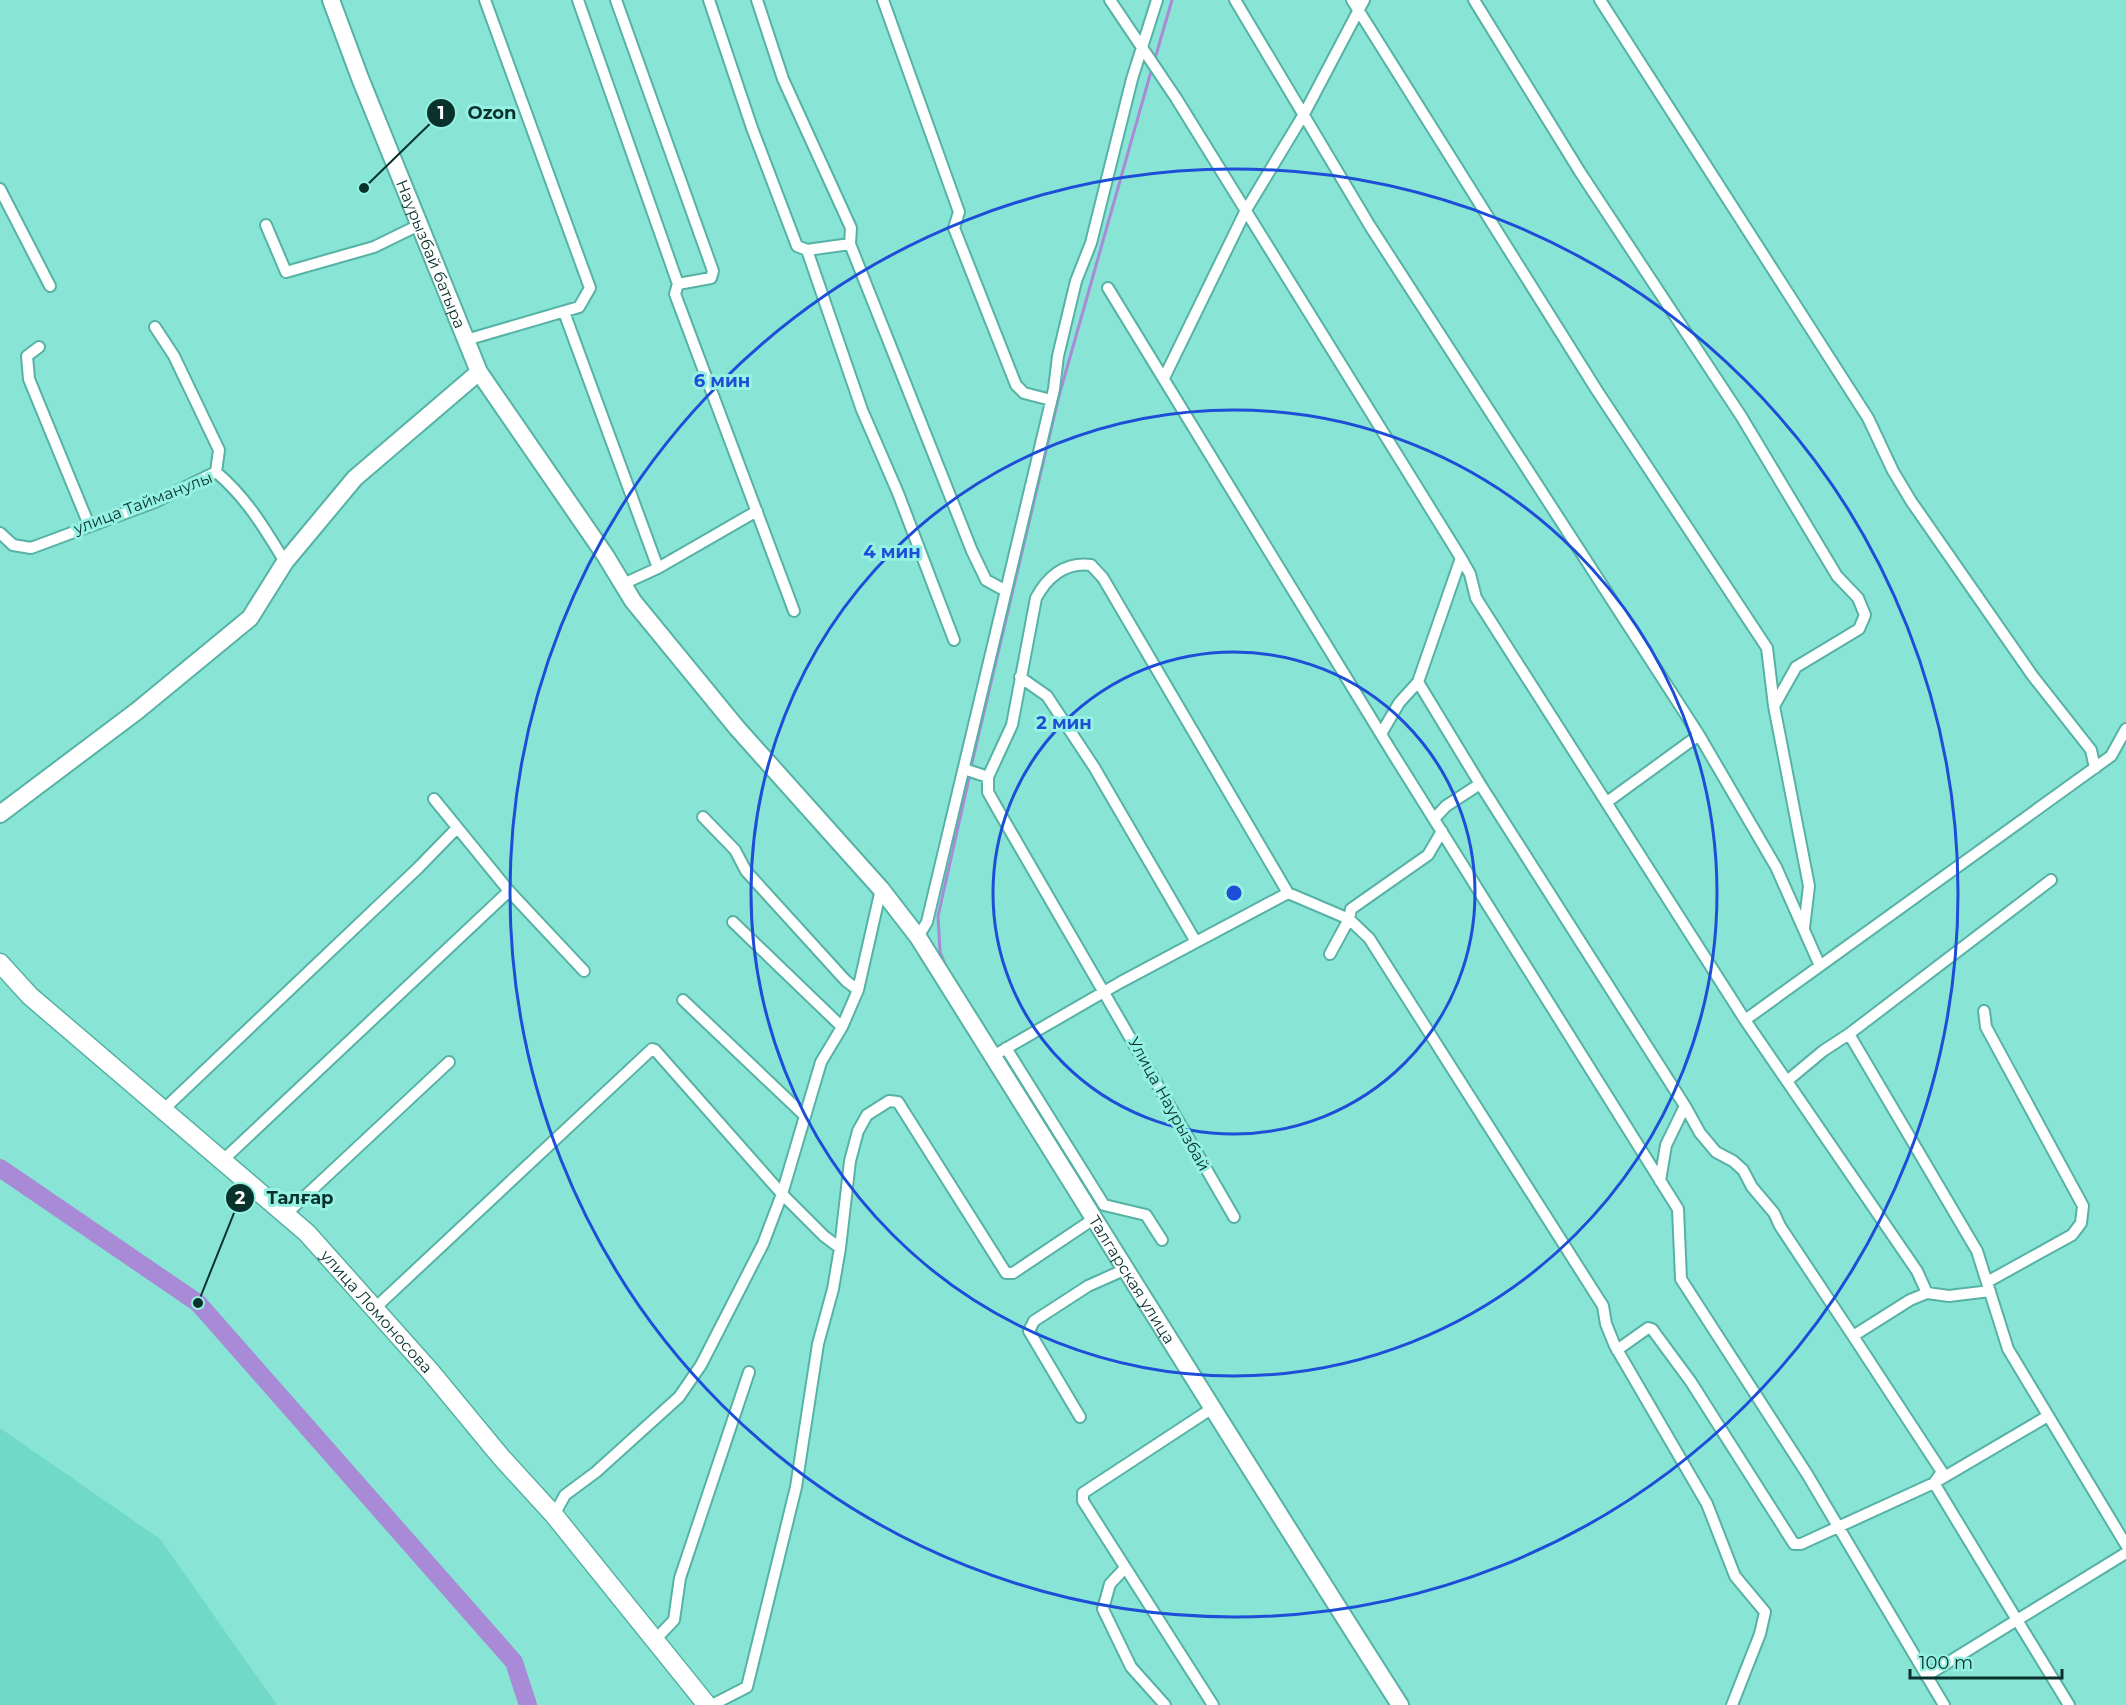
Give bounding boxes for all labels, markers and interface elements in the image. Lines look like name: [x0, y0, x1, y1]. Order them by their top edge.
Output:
callout: Ozon: [426, 95, 529, 131]
text: 1: [437, 102, 445, 124]
text: Ozon: [467, 102, 517, 124]
street label: Наурызбай батыра: [393, 177, 470, 331]
text: 6 мин: [694, 370, 750, 392]
street label: улица Тайманулы: [70, 468, 215, 539]
text: 4 мин: [863, 541, 921, 563]
text: 2 мин: [1036, 712, 1092, 734]
centre of rings: [1224, 883, 1244, 903]
street label: Улица Наурызбай: [1124, 1034, 1214, 1174]
callout: Талғар: [225, 1180, 346, 1216]
text: 2: [235, 1187, 246, 1209]
text: Талғар: [266, 1187, 334, 1209]
street label: Талгарская улица: [1085, 1212, 1179, 1347]
street label: улица Ломоносова: [316, 1245, 437, 1377]
scale bar: [1910, 1642, 2062, 1680]
text: 100 m: [1919, 1652, 1973, 1674]

